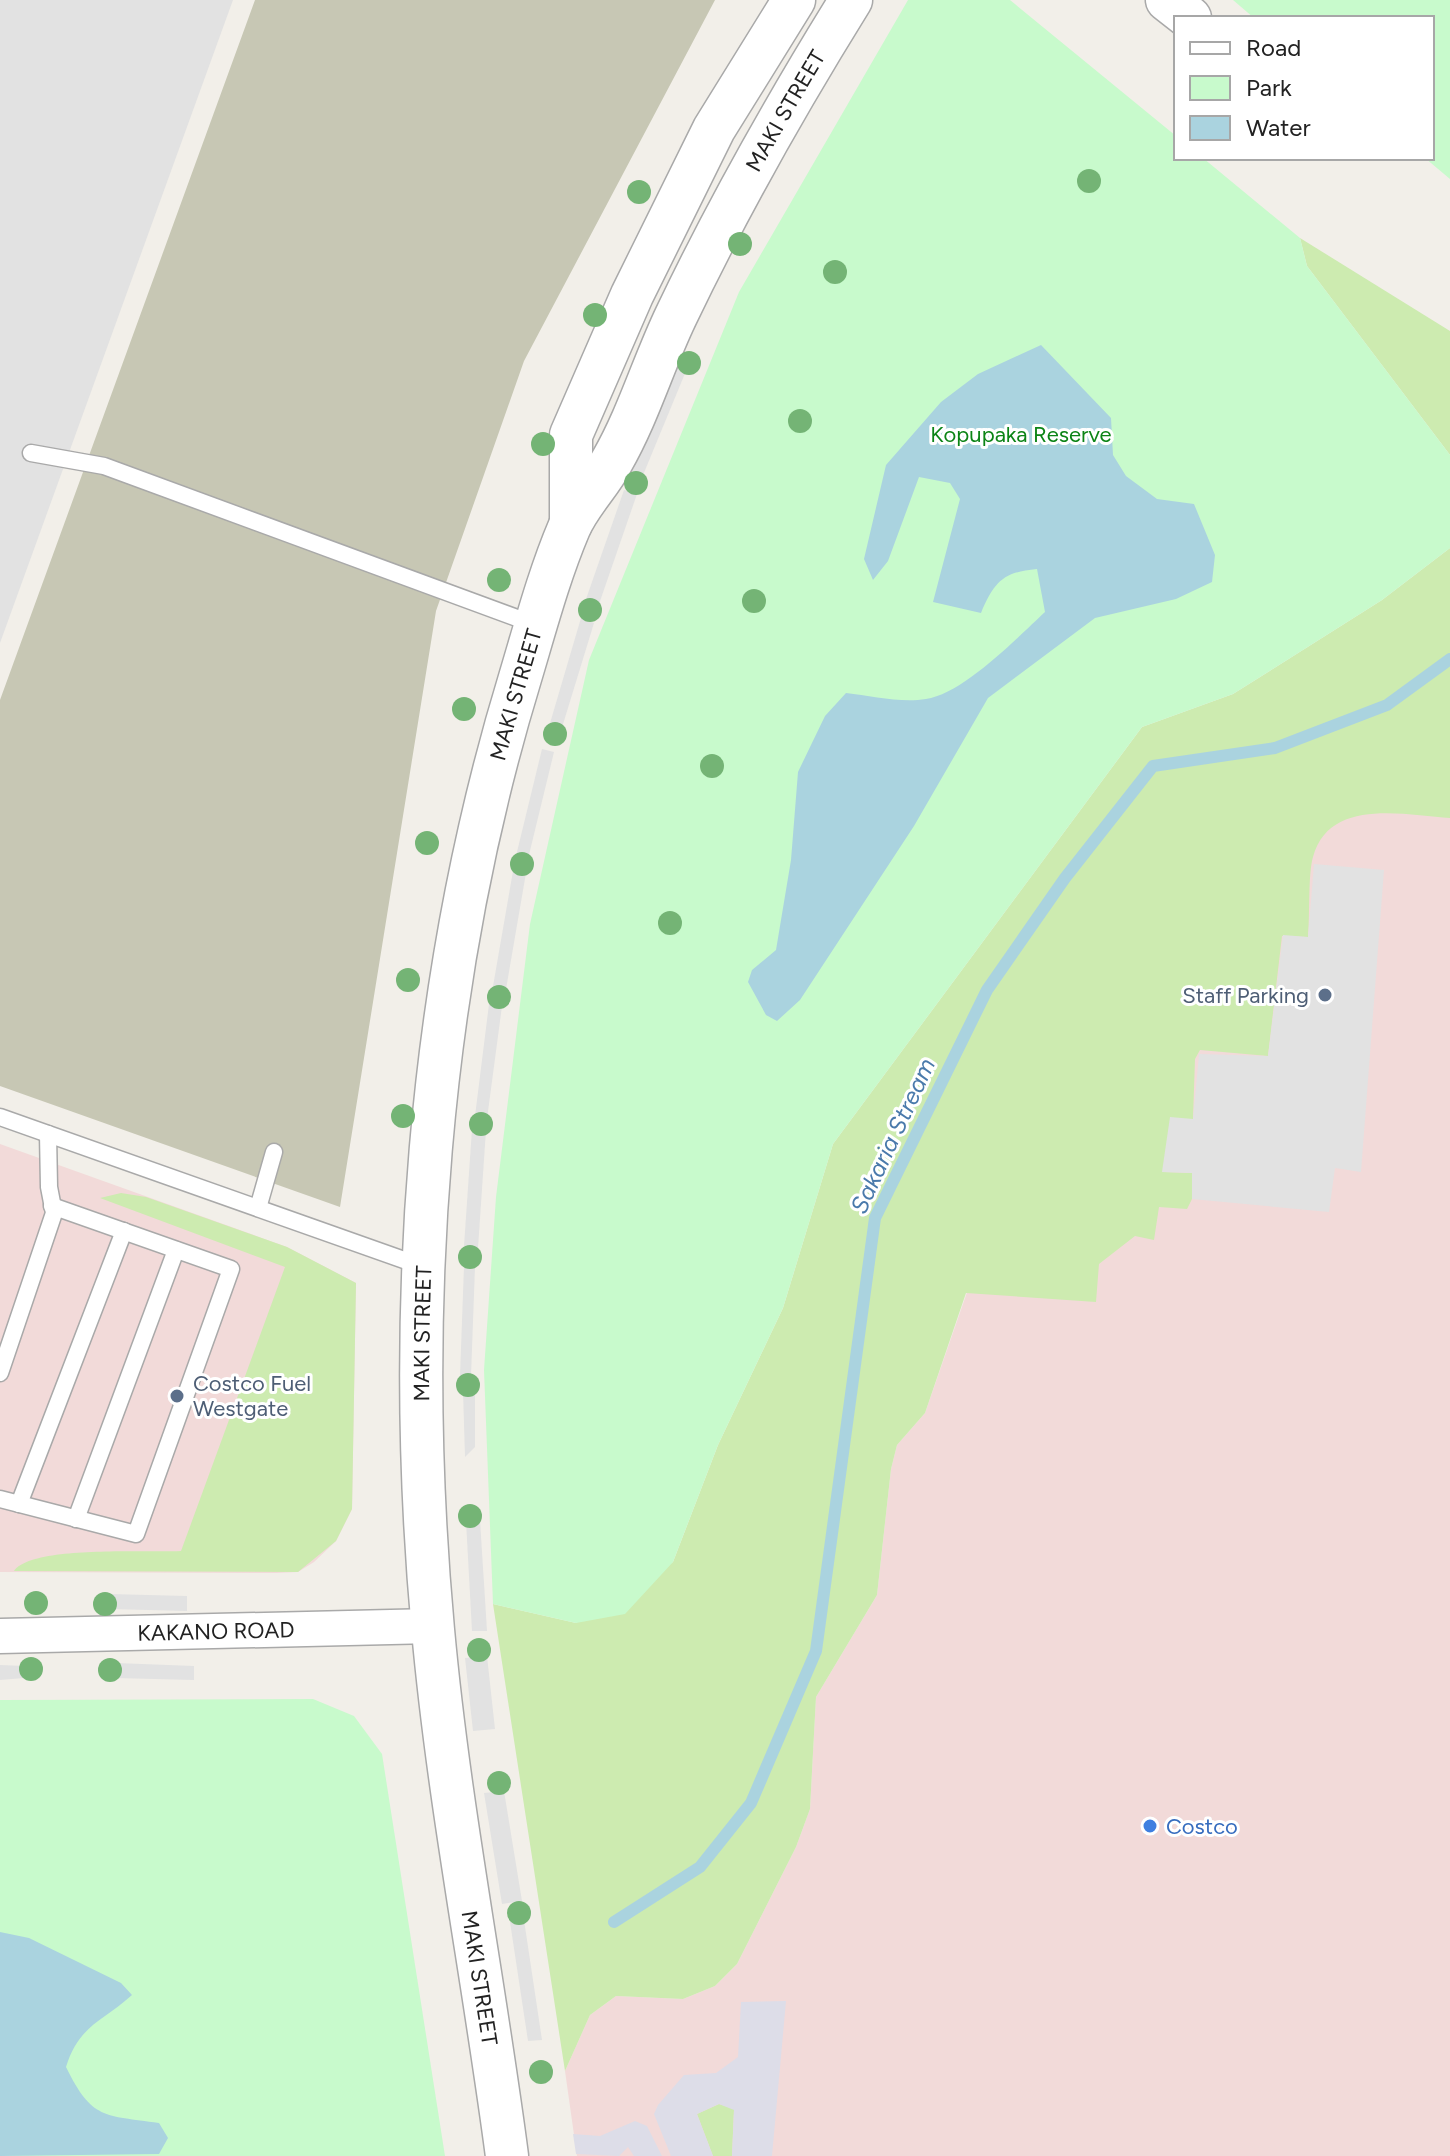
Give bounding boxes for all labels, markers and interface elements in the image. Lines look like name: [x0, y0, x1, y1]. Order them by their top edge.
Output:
legend: [1174, 16, 1434, 160]
text: Road: [1246, 33, 1301, 62]
street label: MAKI STREET: [740, 45, 831, 176]
text: Park: [1246, 73, 1292, 102]
text: Water: [1246, 113, 1311, 142]
park label: Kopupaka Reserve: [930, 421, 1112, 448]
street label: MAKI STREET: [484, 626, 548, 763]
place label: Staff Parking: [1182, 982, 1309, 1009]
marker: Staff Parking: [1316, 986, 1334, 1004]
water label: Sakaria Stream: [844, 1054, 941, 1218]
street label: MAKI STREET: [408, 1265, 437, 1402]
place label: Costco Fuel Westgate: [193, 1370, 311, 1422]
marker: Costco Fuel Westgate: [168, 1387, 186, 1405]
street label: KAKANO ROAD: [137, 1616, 295, 1647]
place label: Costco: [1166, 1813, 1238, 1840]
marker: Costco: [1141, 1817, 1159, 1835]
street label: MAKI STREET: [456, 1909, 503, 2047]

